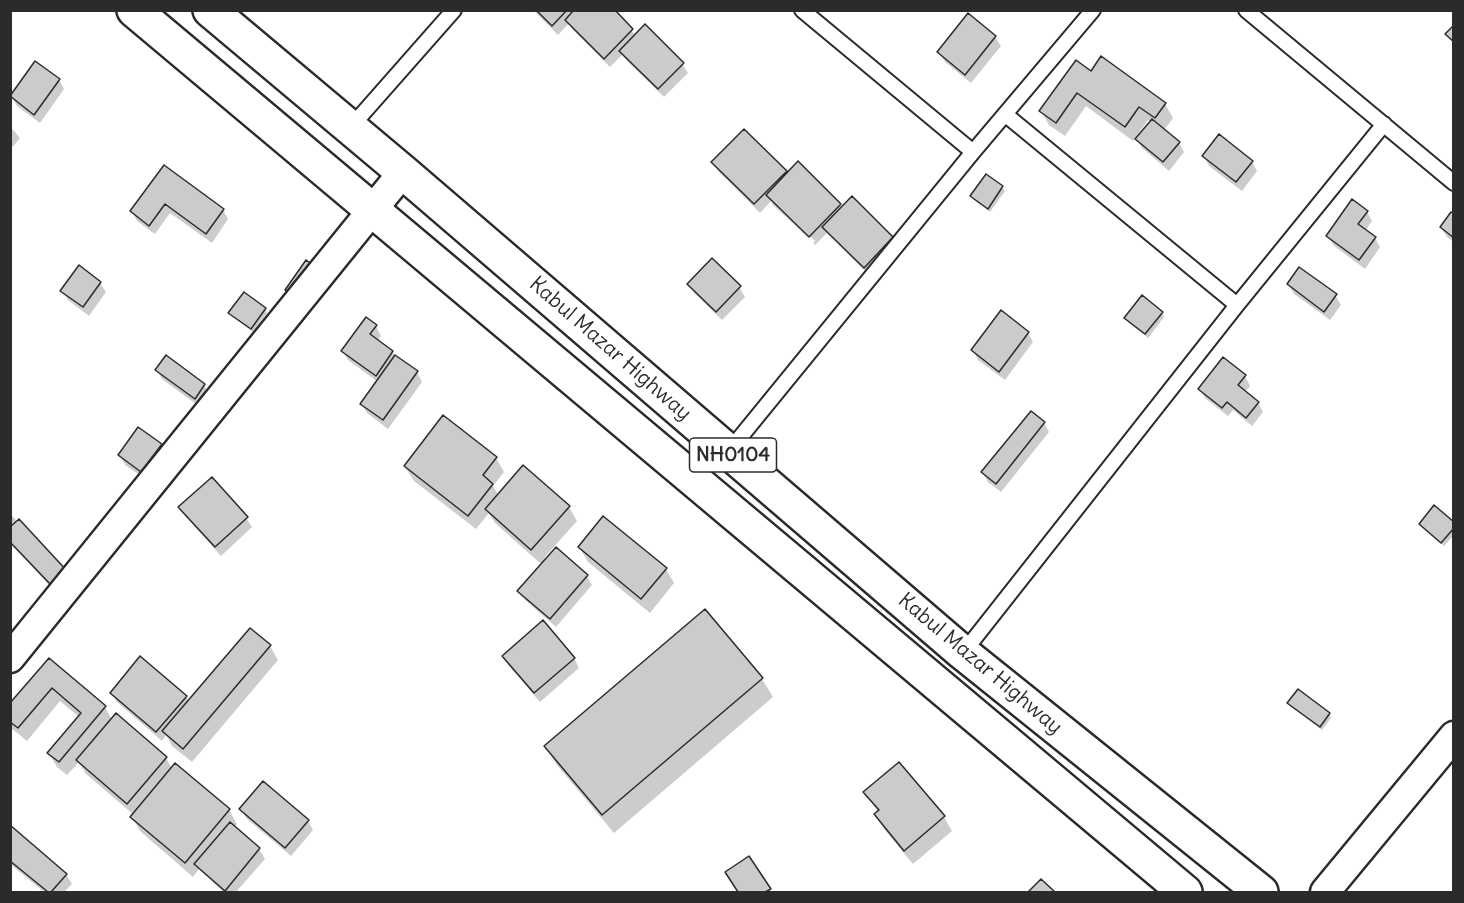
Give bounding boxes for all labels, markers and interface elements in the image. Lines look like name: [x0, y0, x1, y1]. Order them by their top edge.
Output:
street label: Kabul Mazar Highway: [524, 272, 696, 426]
road number: NH0104: [690, 438, 777, 472]
street label: Kabul Mazar Highway: [893, 588, 1067, 740]

